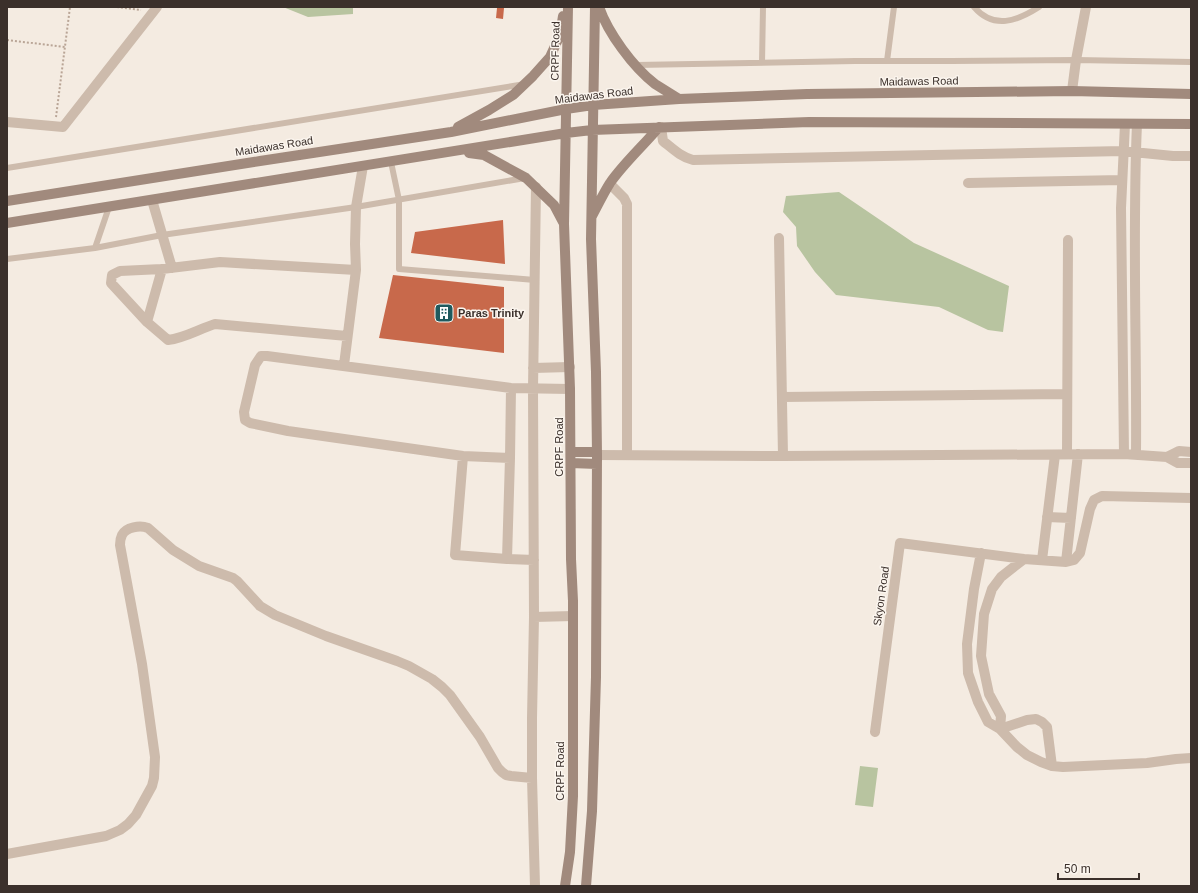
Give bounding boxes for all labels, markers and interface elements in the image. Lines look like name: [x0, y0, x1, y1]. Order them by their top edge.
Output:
street label: CRPF Road: [548, 21, 562, 81]
street label: Maidawas Road: [879, 74, 959, 88]
street label: Maidawas Road: [554, 84, 634, 106]
street label: Maidawas Road: [234, 134, 314, 158]
building icon: Paras Trinity: [433, 302, 455, 324]
place label: Paras Trinity: [458, 307, 525, 319]
street label: CRPF Road: [553, 417, 565, 477]
street label: Skyon Road: [871, 565, 891, 627]
street label: CRPF Road: [554, 741, 566, 801]
scale bar: [1058, 855, 1139, 881]
text: 50 m: [1064, 862, 1091, 876]

